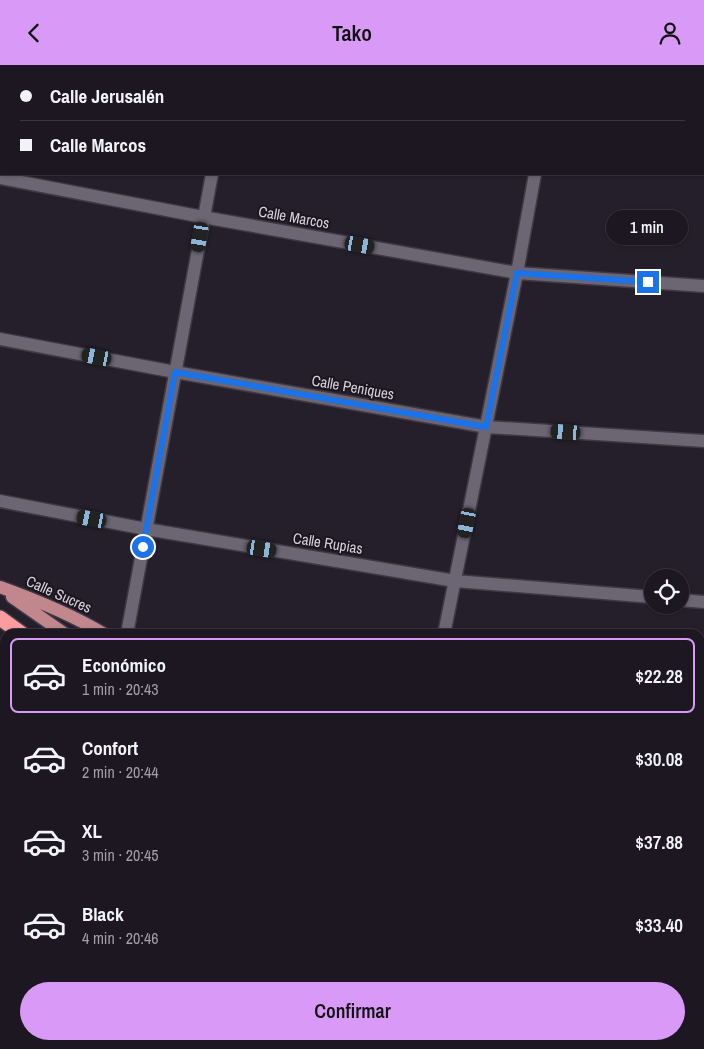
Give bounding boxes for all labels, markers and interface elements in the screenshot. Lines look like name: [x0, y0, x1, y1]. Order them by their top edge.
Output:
text: Tako: [332, 18, 372, 48]
icon: back: [20, 19, 48, 47]
icon: person: [656, 19, 684, 47]
text: Calle Jerusalén: [50, 83, 164, 109]
text: Calle Marcos: [50, 132, 146, 158]
street label: Calle Marcos: [257, 200, 331, 234]
callout: 1 min: [607, 209, 689, 245]
text: 1 min: [630, 216, 664, 238]
car: [190, 221, 209, 253]
car: [343, 235, 376, 255]
route end: [637, 271, 659, 293]
car: [80, 347, 113, 367]
street label: Calle Peniques: [310, 369, 396, 405]
car: [550, 423, 581, 441]
car: [456, 507, 477, 539]
car: [75, 509, 108, 529]
street label: Calle Rupias: [292, 527, 364, 559]
route start: [132, 536, 154, 558]
car: [246, 539, 277, 559]
map controls: [644, 569, 689, 614]
button: locate: [644, 569, 689, 614]
street label: Calle Sucres: [23, 570, 95, 618]
text: Económico: [82, 652, 166, 678]
icon: car: [22, 653, 67, 698]
text: $22.28: [635, 663, 683, 689]
text: 1 min · 20:43: [82, 678, 159, 700]
text: Confort: [82, 735, 138, 761]
icon: car: [22, 736, 67, 781]
text: $30.08: [635, 746, 683, 772]
text: 2 min · 20:44: [82, 761, 159, 783]
text: XL: [82, 818, 102, 844]
icon: car: [22, 819, 67, 864]
text: $37.88: [635, 829, 683, 855]
text: 3 min · 20:45: [82, 844, 159, 866]
text: Black: [82, 901, 124, 927]
icon: car: [22, 902, 67, 947]
text: $33.40: [635, 912, 683, 938]
text: 4 min · 20:46: [82, 927, 159, 949]
button: Confirmar: [20, 982, 685, 1040]

